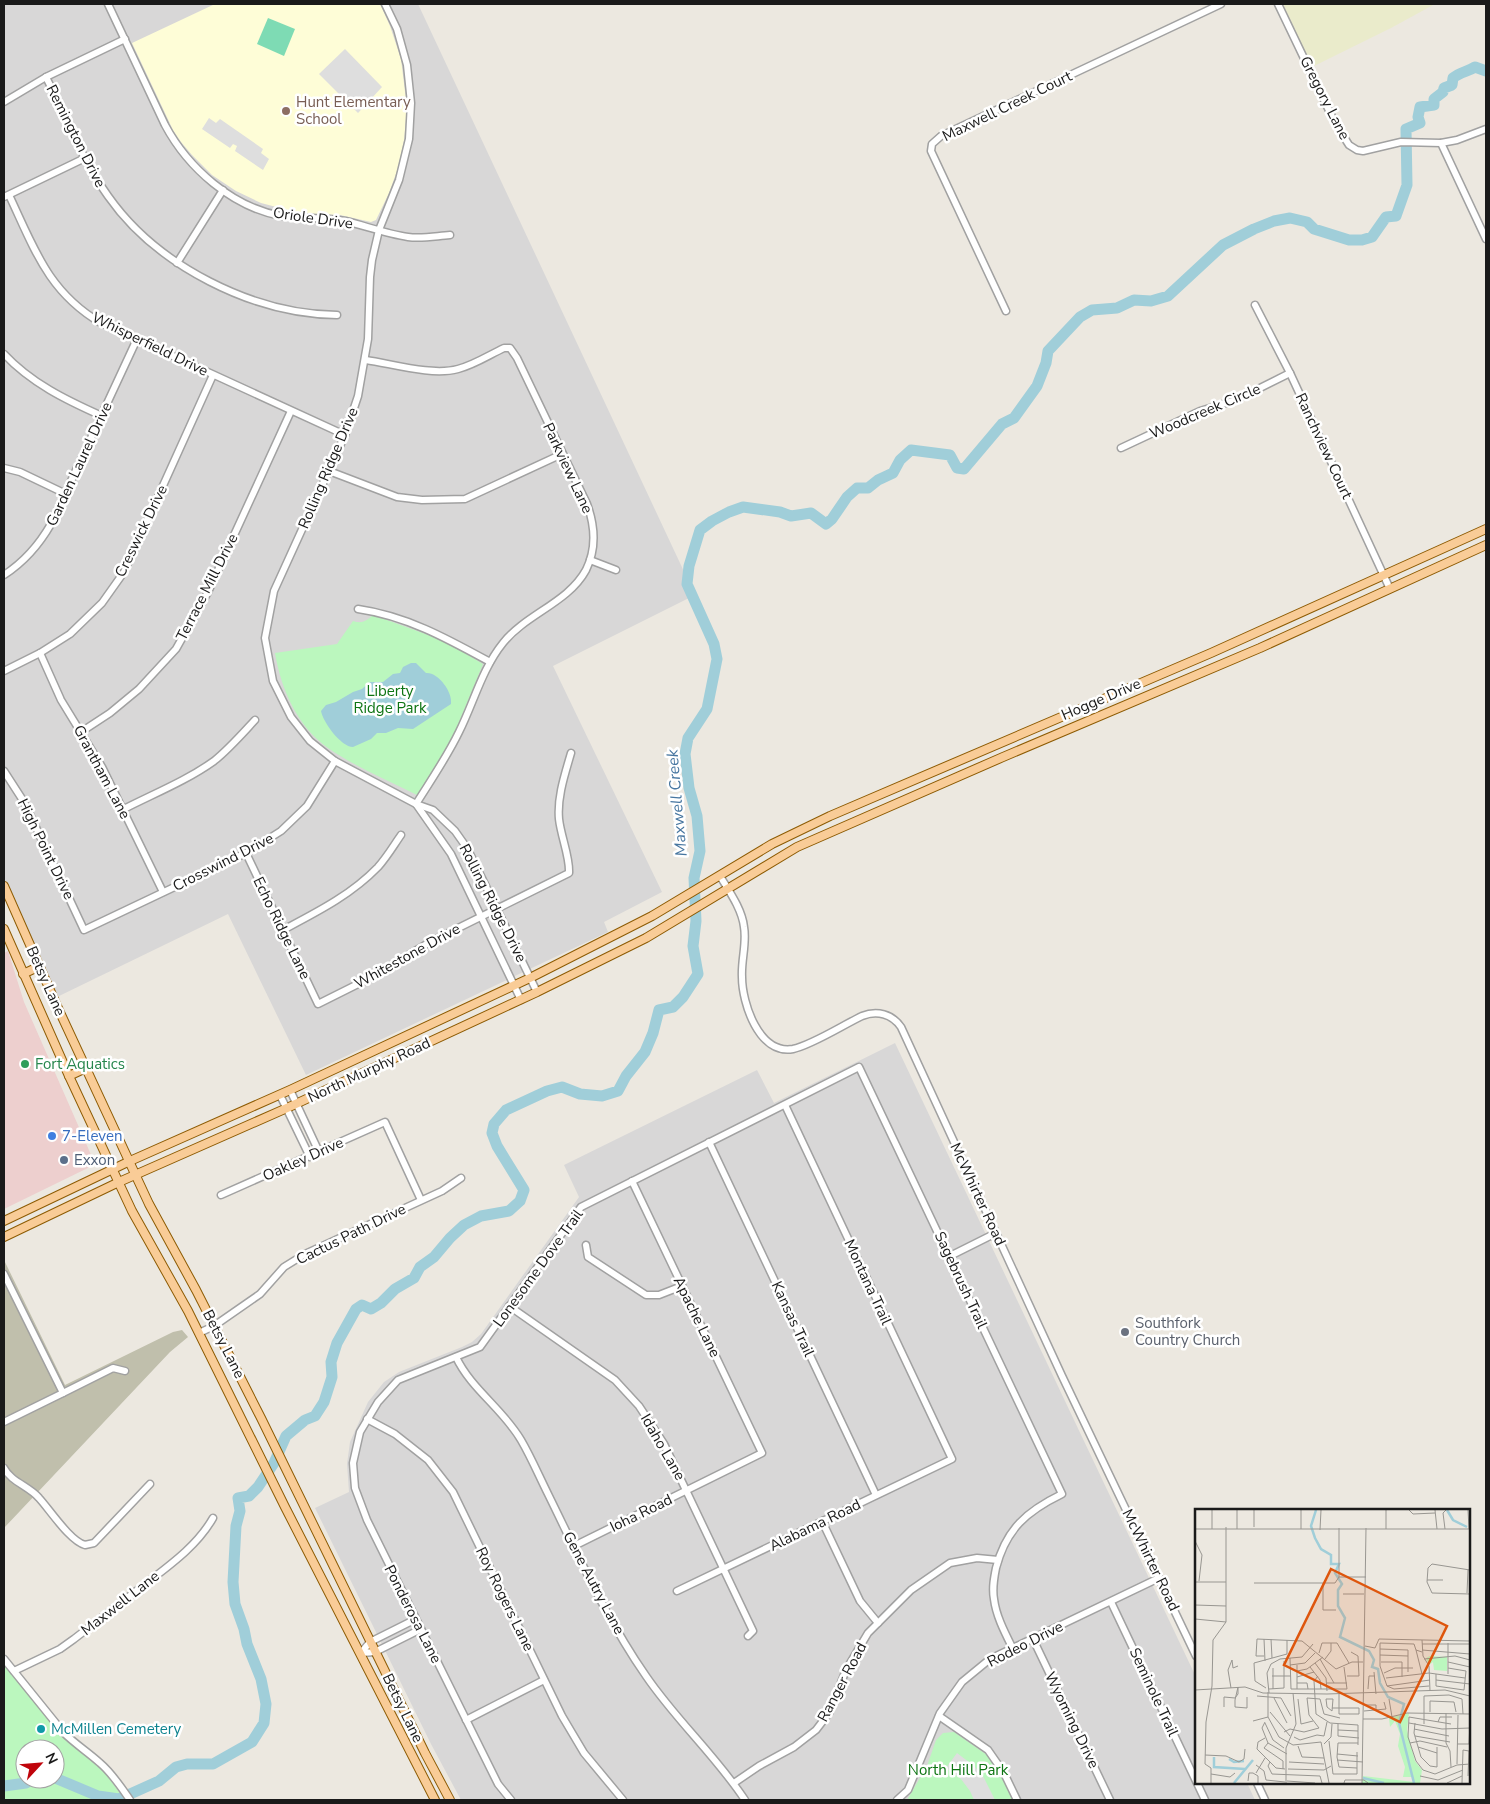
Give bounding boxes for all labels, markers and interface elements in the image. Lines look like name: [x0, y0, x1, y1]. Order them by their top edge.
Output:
street label: Gregory Lane: [1295, 53, 1355, 143]
street label: Maxwell Creek Court: [939, 66, 1076, 146]
street label: Remington Drive: [41, 81, 111, 191]
place label: Hunt Elementary School: [296, 92, 411, 129]
marker: Hunt Elementary School: [280, 105, 292, 117]
street label: Oriole Drive: [272, 202, 354, 234]
street label: Whisperfield Drive: [88, 307, 212, 381]
street label: Woodcreek Circle: [1146, 379, 1264, 443]
street label: Ranchview Court: [1291, 390, 1358, 503]
street label: Garden Laurel Drive: [41, 399, 117, 529]
street label: Rolling Ridge Drive: [293, 404, 363, 532]
street label: Parkview Lane: [538, 419, 598, 517]
street label: Creswick Drive: [110, 481, 172, 580]
street label: Terrace Mill Drive: [171, 530, 243, 644]
street label: Hogge Drive: [1058, 673, 1144, 725]
park label: Liberty Ridge Park: [354, 681, 427, 718]
street label: Grantham Lane: [69, 722, 135, 822]
water label: Maxwell Creek: [661, 748, 693, 857]
street label: High Point Drive: [13, 795, 79, 903]
street label: Crosswind Drive: [169, 828, 277, 896]
street label: Rolling Ridge Drive: [455, 840, 531, 966]
street label: Echo Ridge Lane: [249, 873, 316, 983]
street label: Whitestone Drive: [350, 919, 464, 993]
street label: Betsy Lane: [22, 943, 70, 1019]
street label: North Murphy Road: [304, 1033, 434, 1107]
place label: Fort Aquatics: [35, 1054, 125, 1074]
marker: Fort Aquatics: [19, 1058, 31, 1070]
place label: 7-Eleven: [62, 1126, 122, 1146]
marker: 7-Eleven: [46, 1130, 58, 1142]
street label: Oakley Drive: [259, 1132, 347, 1186]
street label: McWhirter Road: [945, 1139, 1011, 1249]
place label: Exxon: [74, 1150, 115, 1170]
marker: Exxon: [58, 1154, 70, 1166]
street label: Cactus Path Drive: [293, 1199, 409, 1269]
street label: Lonesome Dove Trail: [488, 1205, 588, 1331]
street label: Sagebrush Trail: [930, 1228, 993, 1332]
street label: Montana Trail: [839, 1236, 897, 1329]
street label: Apache Lane: [669, 1273, 725, 1361]
street label: Kansas Trail: [767, 1278, 819, 1360]
street label: Betsy Lane: [198, 1306, 250, 1382]
place label: Southfork Country Church: [1135, 1313, 1240, 1350]
marker: Southfork Country Church: [1119, 1326, 1131, 1338]
street label: Idaho Lane: [636, 1410, 690, 1484]
street label: Ioha Road: [606, 1489, 676, 1537]
street label: Alabama Road: [766, 1494, 864, 1556]
street label: McWhirter Road: [1118, 1506, 1184, 1614]
inset map: [1195, 1509, 1470, 1784]
street label: Gene Autry Lane: [558, 1528, 630, 1638]
street label: Roy Rogers Lane: [471, 1544, 539, 1654]
street label: Ponderosa Lane: [380, 1561, 446, 1667]
street label: Maxwell Lane: [77, 1566, 163, 1640]
street label: Rodeo Drive: [984, 1616, 1066, 1672]
street label: Ranger Road: [813, 1639, 871, 1725]
street label: Seminole Trail: [1125, 1644, 1184, 1740]
street label: Wyoming Drive: [1040, 1668, 1104, 1772]
street label: Betsy Lane: [378, 1670, 428, 1746]
place label: McMillen Cemetery: [51, 1719, 182, 1739]
marker: McMillen Cemetery: [35, 1723, 47, 1735]
north arrow: [15, 1739, 65, 1789]
text: N: [40, 1750, 62, 1767]
park label: North Hill Park: [908, 1760, 1009, 1780]

